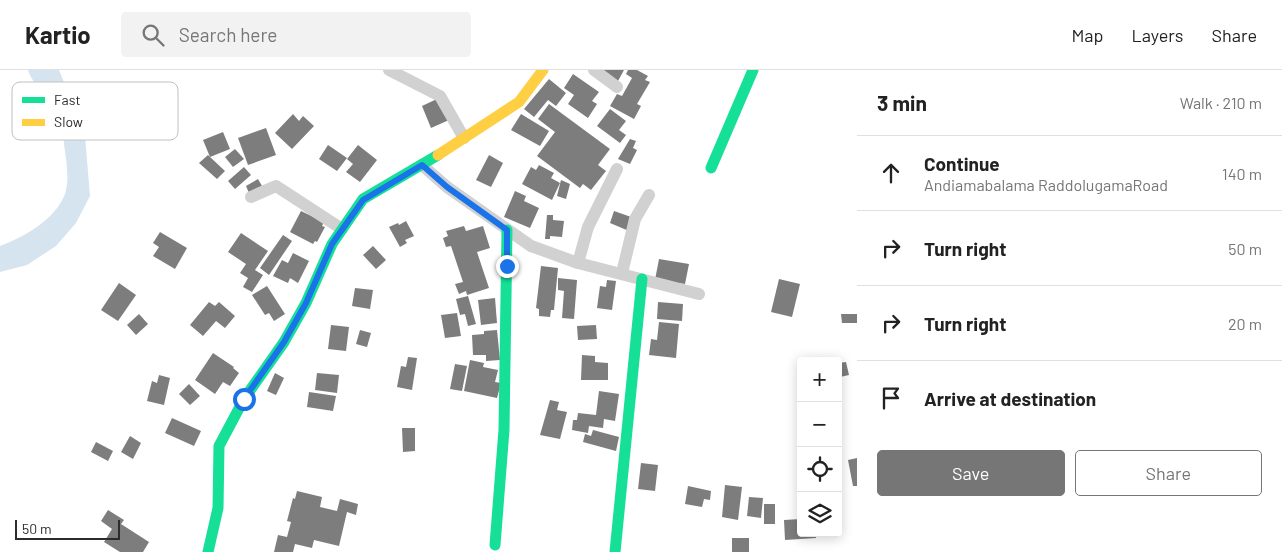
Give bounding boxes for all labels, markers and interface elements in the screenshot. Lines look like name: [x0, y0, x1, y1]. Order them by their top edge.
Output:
search box: [121, 12, 471, 57]
text: Kartio: [25, 20, 91, 49]
icon: search: [139, 21, 167, 49]
text: Search here: [179, 23, 277, 46]
text: Map: [1071, 24, 1103, 46]
text: Layers: [1131, 24, 1184, 46]
text: Share: [1212, 24, 1257, 46]
legend: [12, 82, 178, 140]
text: 3 min: [877, 90, 927, 115]
text: Fast: [54, 91, 80, 108]
text: Walk · 210 m: [1180, 93, 1262, 112]
text: Slow: [54, 113, 83, 130]
text: Continue: [924, 152, 1000, 175]
icon: ahead: [877, 159, 905, 187]
text: 140 m: [1222, 164, 1262, 183]
text: Andiamabalama RaddolugamaRoad: [924, 175, 1168, 194]
icon: right: [877, 234, 905, 262]
text: Turn right: [924, 237, 1006, 260]
text: 50 m: [1228, 239, 1262, 258]
route end: [496, 255, 519, 278]
icon: right: [877, 309, 905, 337]
text: Turn right: [924, 312, 1006, 335]
text: 20 m: [1228, 314, 1262, 333]
map controls: [797, 357, 842, 537]
button: +: [797, 357, 842, 402]
icon: arrive: [877, 384, 905, 412]
text: Arrive at destination: [924, 387, 1096, 410]
route start: [233, 388, 256, 411]
button: −: [797, 402, 842, 447]
button: locate: [797, 447, 842, 492]
button: Save: [877, 450, 1065, 496]
button: Share: [1075, 450, 1262, 496]
button: layers: [797, 492, 842, 537]
scale bar: [15, 517, 120, 540]
text: 50 m: [22, 520, 51, 537]

